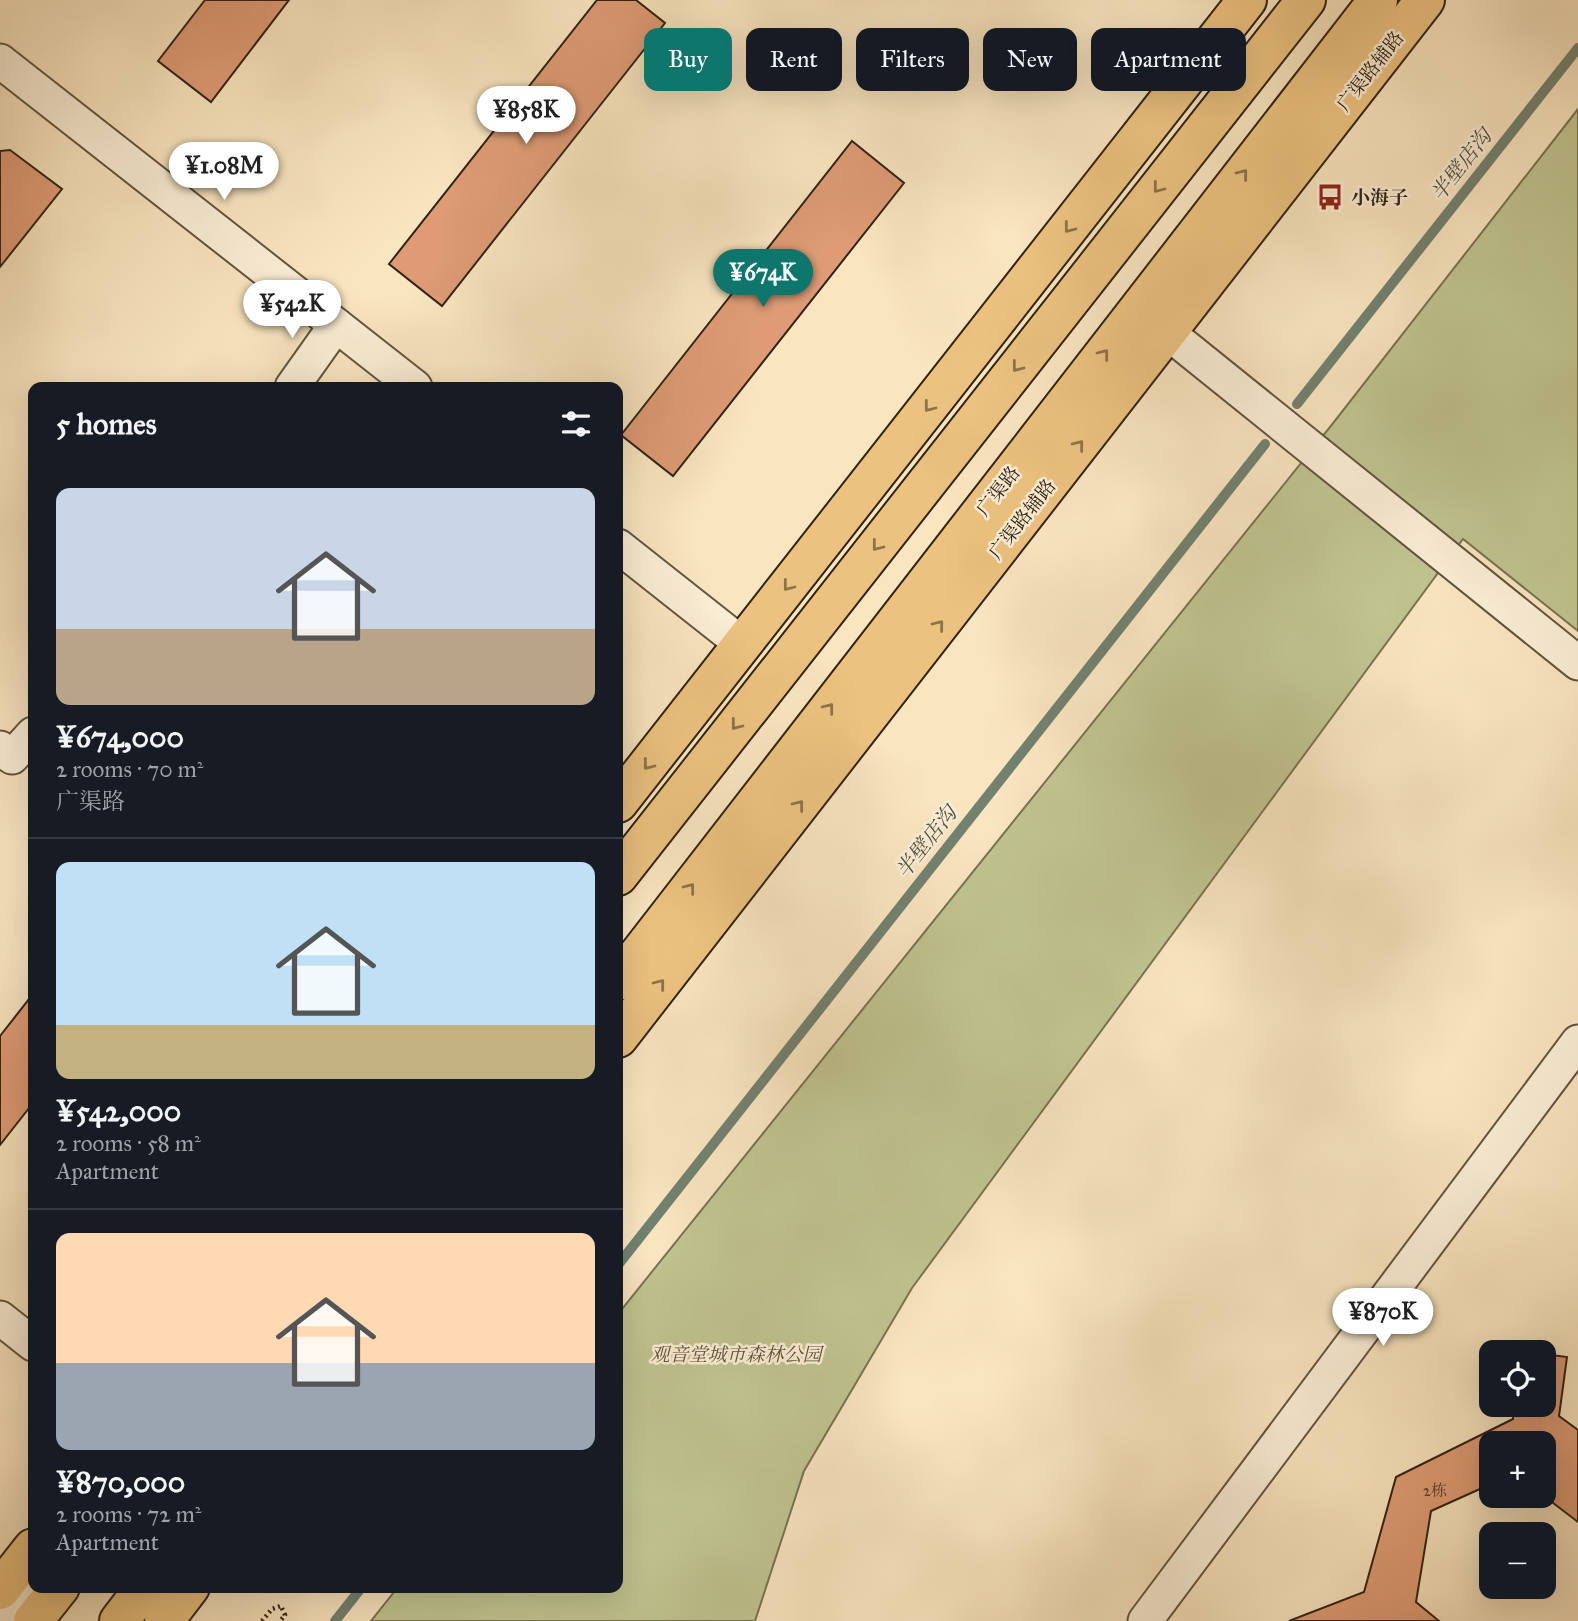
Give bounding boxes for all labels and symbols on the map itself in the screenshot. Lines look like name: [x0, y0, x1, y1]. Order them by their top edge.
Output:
street label: 广渠路辅路: [1332, 26, 1408, 116]
pin: ¥858K: [477, 86, 575, 146]
water label: 半壁店沟: [1425, 122, 1499, 206]
pin: ¥1.08M: [167, 142, 281, 202]
one-way arrow: [1234, 170, 1247, 182]
one-way arrow: [1153, 180, 1166, 193]
bus stop icon: 小海子: [1315, 182, 1345, 212]
place label: 小海子: [1351, 186, 1408, 209]
one-way arrow: [1065, 220, 1078, 232]
pin: ¥674K: [714, 250, 812, 309]
pin: ¥542K: [243, 280, 341, 340]
one-way arrow: [1095, 350, 1108, 362]
one-way arrow: [1013, 359, 1025, 372]
one-way arrow: [924, 399, 937, 411]
one-way arrow: [1070, 441, 1083, 453]
street label: 广渠路: [971, 461, 1025, 521]
street label: 广渠路辅路: [984, 474, 1060, 564]
one-way arrow: [872, 538, 885, 550]
one-way arrow: [784, 578, 797, 590]
one-way arrow: [931, 620, 944, 633]
one-way arrow: [821, 704, 834, 716]
one-way arrow: [732, 717, 745, 729]
one-way arrow: [644, 756, 656, 769]
water label: 半壁店沟: [890, 799, 964, 883]
one-way arrow: [791, 800, 804, 812]
one-way arrow: [681, 883, 694, 896]
one-way arrow: [651, 979, 664, 992]
pin: ¥870K: [1334, 1288, 1432, 1348]
park label: 观音堂城市森林公园: [650, 1343, 824, 1366]
house number: 2栋: [1423, 1481, 1447, 1500]

